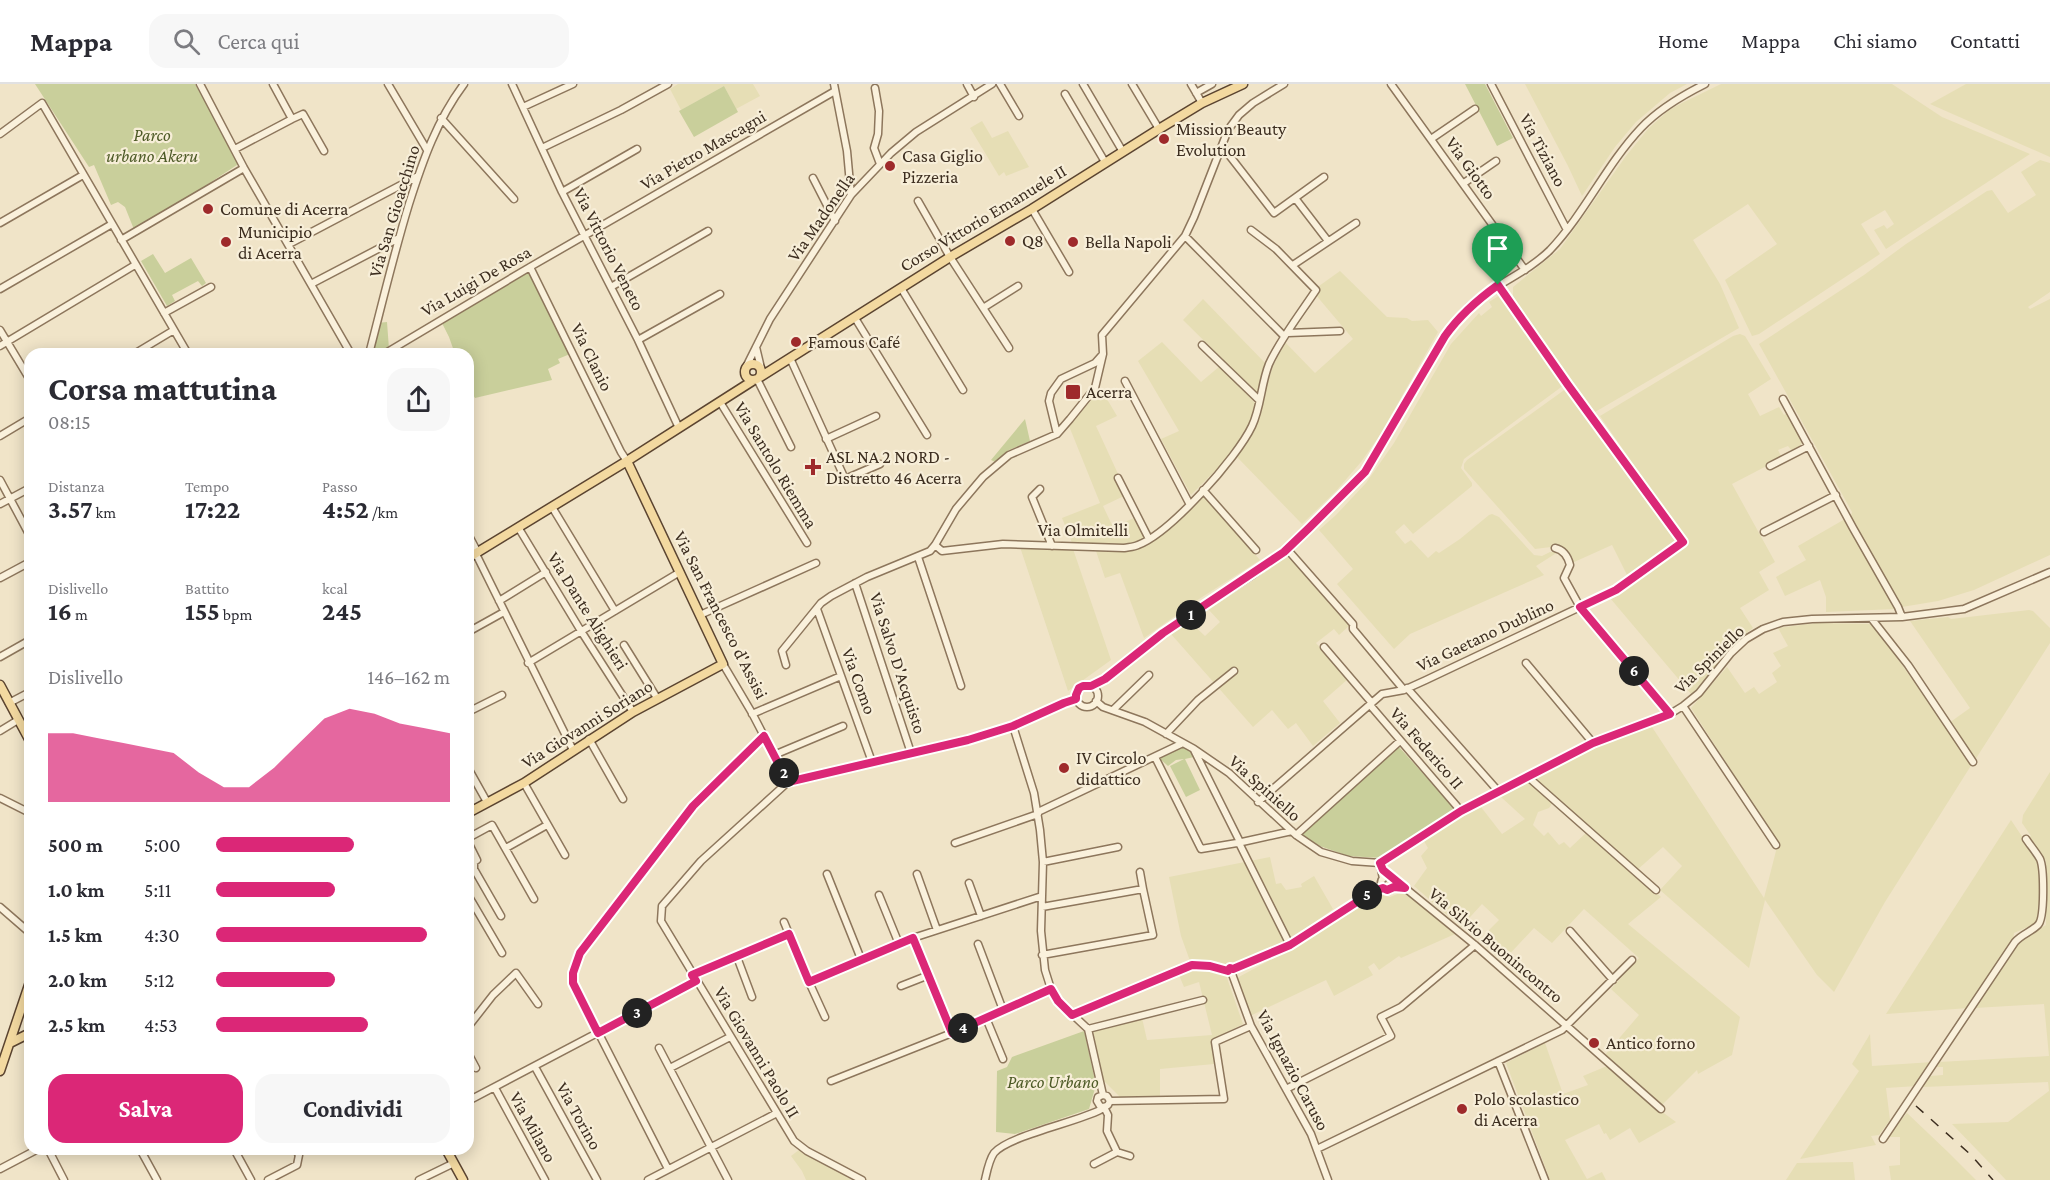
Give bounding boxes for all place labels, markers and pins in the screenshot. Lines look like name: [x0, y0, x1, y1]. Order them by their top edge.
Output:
place label: Mission Beauty Evolution: [1176, 119, 1287, 160]
marker: Mission Beauty Evolution: [1157, 132, 1171, 146]
place label: Casa Giglio Pizzeria: [902, 146, 983, 187]
marker: Casa Giglio Pizzeria: [883, 159, 897, 173]
place label: Comune di Acerra: [220, 199, 348, 219]
marker: Comune di Acerra: [201, 202, 215, 216]
place label: Municipio di Acerra: [238, 222, 312, 263]
pin: [1472, 223, 1523, 285]
place label: Q8: [1022, 231, 1044, 251]
place label: Bella Napoli: [1085, 232, 1172, 252]
marker: Q8: [1003, 234, 1017, 248]
marker: Municipio di Acerra: [219, 235, 233, 249]
marker: Bella Napoli: [1066, 235, 1080, 249]
place label: Famous Café: [808, 332, 900, 352]
marker: Famous Café: [789, 335, 803, 349]
place label: Acerra: [1086, 382, 1132, 402]
marker: Acerra: [1064, 383, 1082, 401]
place label: ASL NA 2 NORD - Distretto 46 Acerra: [826, 447, 962, 488]
marker: ASL NA 2 NORD - Distretto 46 Acerra: [804, 458, 822, 476]
pin: 1: [1176, 600, 1206, 630]
pin: 6: [1619, 656, 1649, 686]
place label: IV Circolo didattico: [1076, 748, 1146, 789]
pin: 2: [769, 758, 799, 788]
marker: IV Circolo didattico: [1057, 761, 1071, 775]
pin: 5: [1352, 880, 1382, 910]
pin: 3: [622, 998, 652, 1028]
pin: 4: [948, 1013, 978, 1043]
place label: Antico forno: [1606, 1033, 1695, 1053]
marker: Antico forno: [1587, 1036, 1601, 1050]
place label: Polo scolastico di Acerra: [1474, 1089, 1579, 1130]
marker: Polo scolastico di Acerra: [1455, 1102, 1469, 1116]

